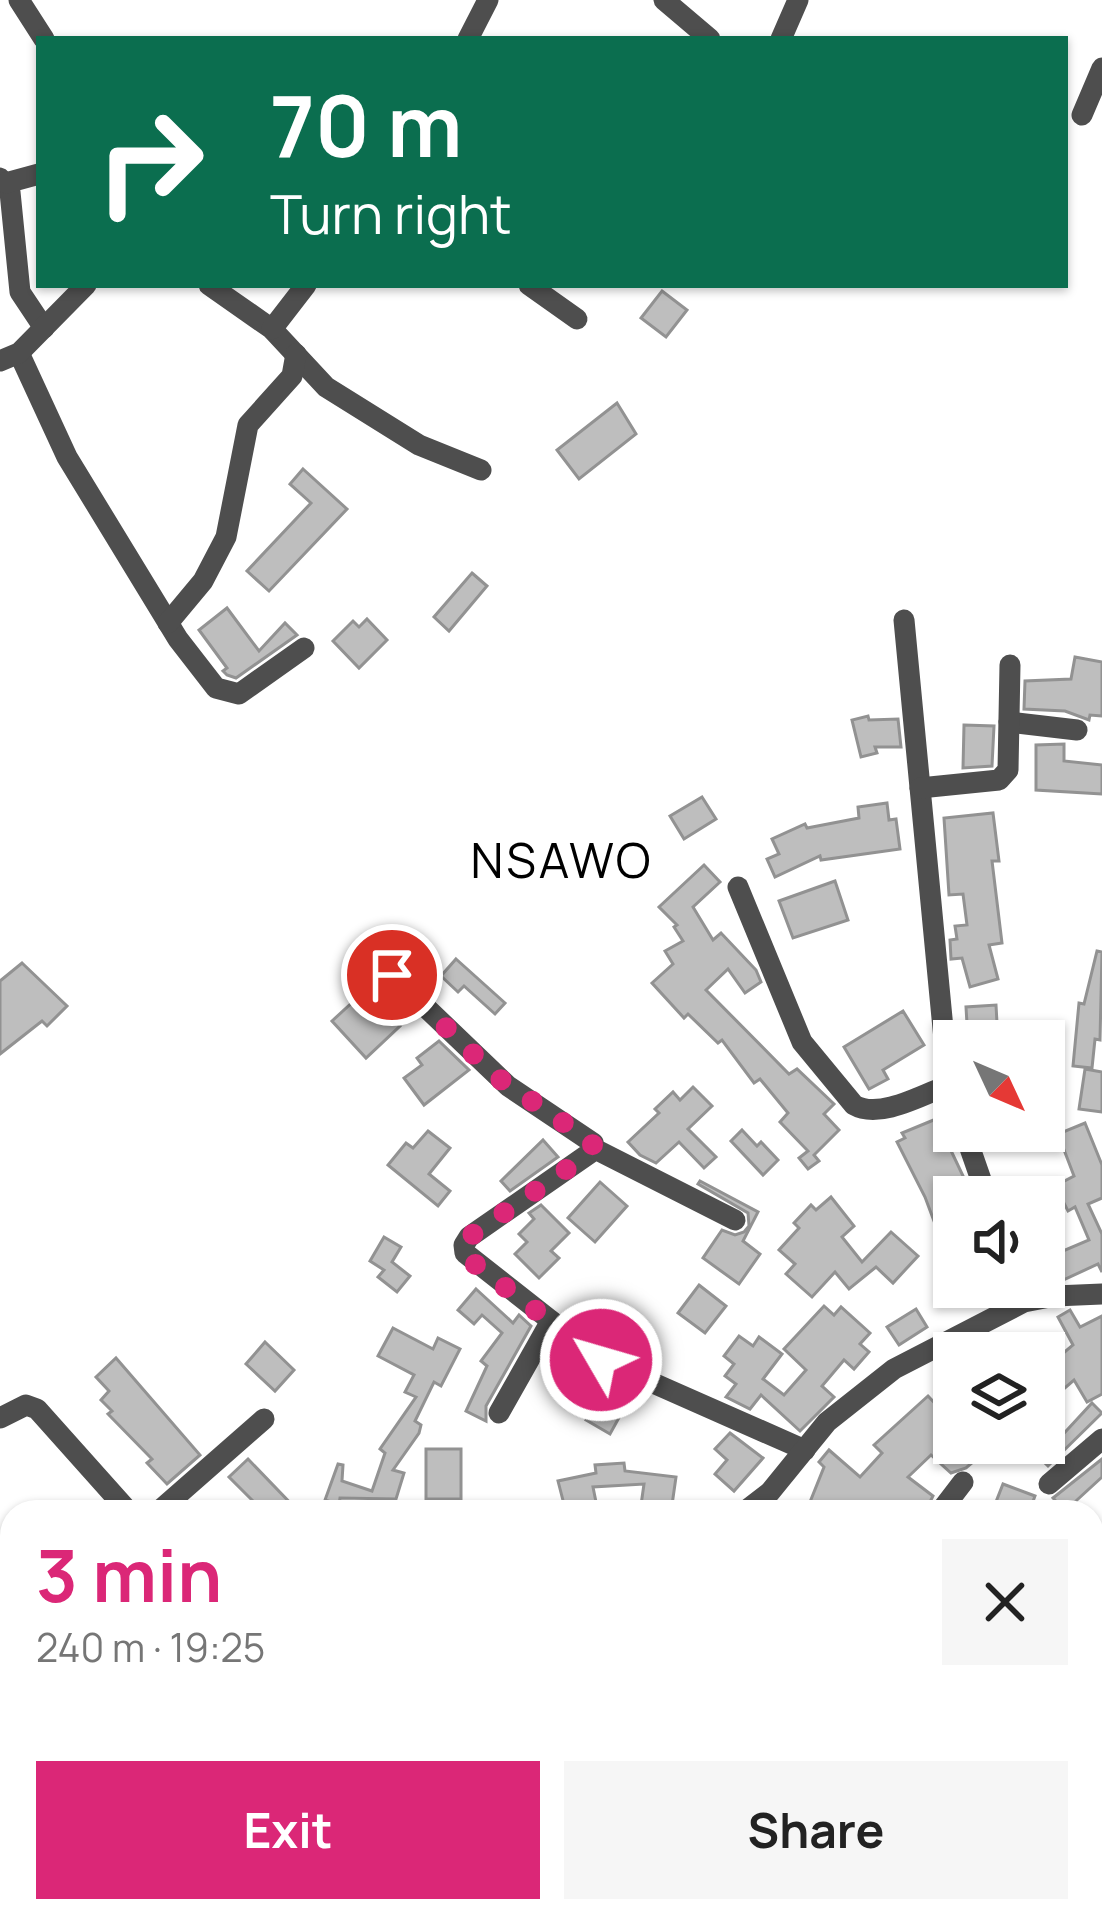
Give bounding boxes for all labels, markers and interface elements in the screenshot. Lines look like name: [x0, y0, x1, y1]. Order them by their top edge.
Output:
text: 70 m: [270, 67, 462, 182]
icon: right: [72, 84, 228, 240]
text: Turn right: [270, 176, 512, 250]
district label: NSAWO: [470, 827, 654, 892]
pin: [341, 924, 443, 1026]
icon: arrive: [359, 942, 425, 1008]
north arrow: [933, 1020, 1065, 1152]
map controls: [933, 1020, 1065, 1464]
button: sound: [933, 1176, 1065, 1308]
position arrow: [538, 1297, 664, 1423]
button: layers: [933, 1332, 1065, 1464]
text: 3 min: [36, 1525, 222, 1624]
button: close: [942, 1539, 1068, 1665]
text: 240 m · 19:25: [36, 1620, 265, 1674]
button: Exit: [36, 1761, 540, 1899]
button: Share: [564, 1761, 1068, 1899]

